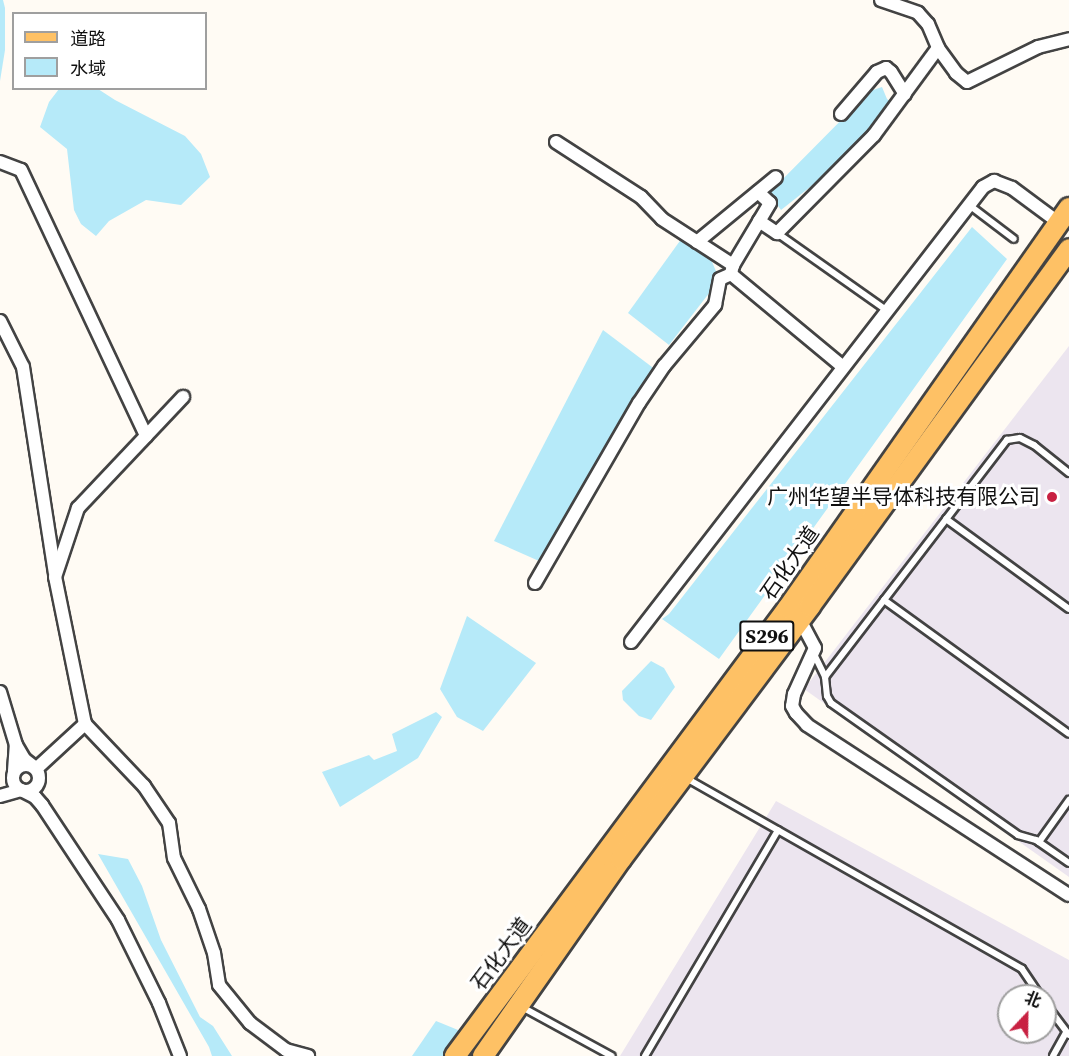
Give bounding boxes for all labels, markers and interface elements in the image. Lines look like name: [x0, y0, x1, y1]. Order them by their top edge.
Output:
legend: [12, 12, 207, 90]
text: 道路: [70, 26, 106, 51]
text: 水域: [70, 56, 106, 81]
place label: 广州华望半导体科技有限公司: [767, 484, 1040, 510]
marker: 广州华望半导体科技有限公司: [1045, 490, 1059, 504]
street label: 石化大道: [756, 521, 824, 605]
road number: S296: [738, 619, 795, 653]
street label: 石化大道: [466, 913, 536, 995]
north arrow: [997, 984, 1057, 1044]
text: 北: [1021, 986, 1045, 1012]

